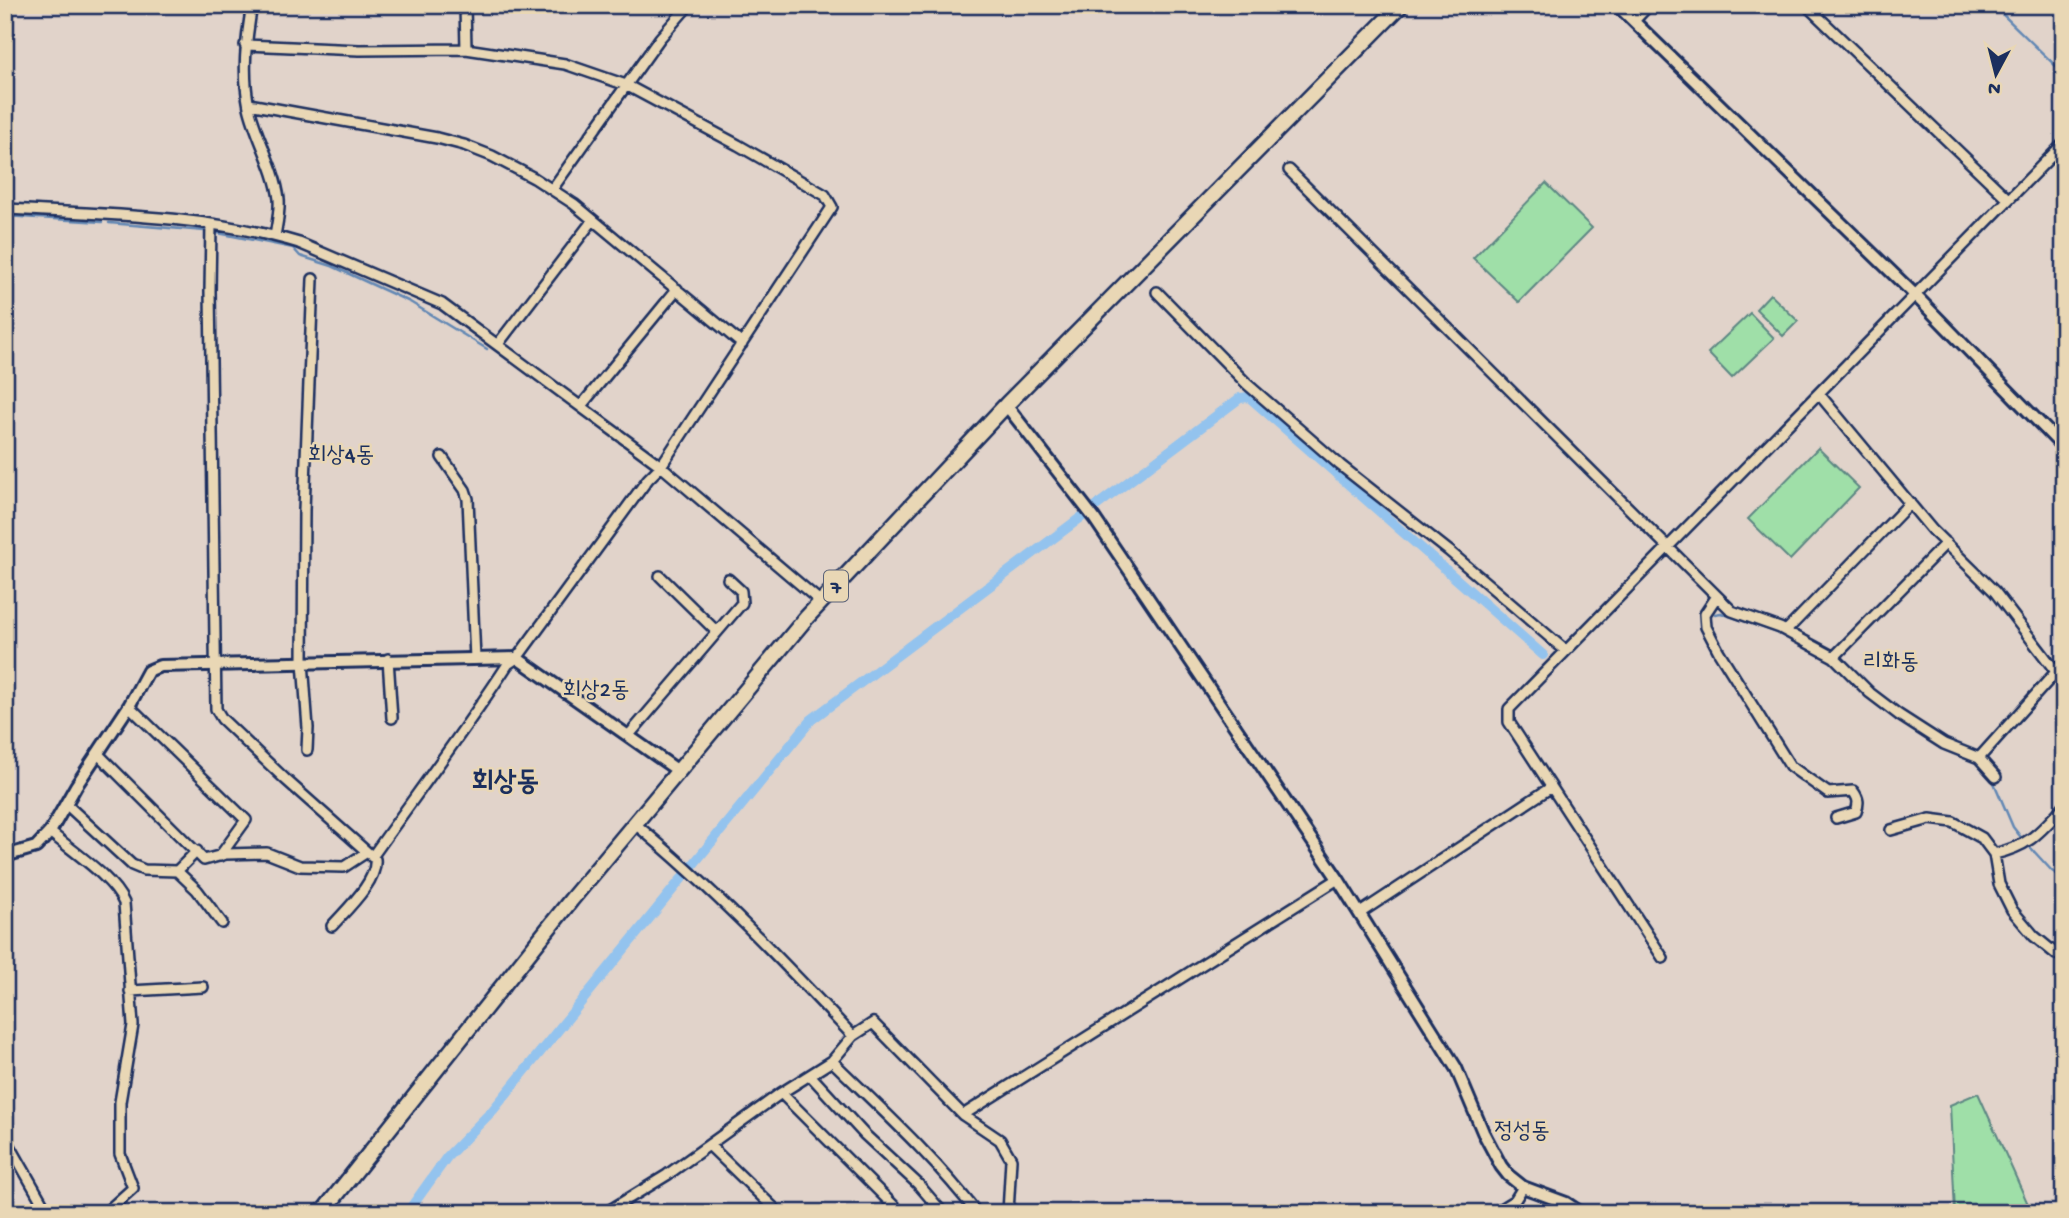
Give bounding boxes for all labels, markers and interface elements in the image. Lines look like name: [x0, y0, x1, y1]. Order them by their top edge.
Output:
north arrow: [1960, 38, 2030, 108]
text: N: [1987, 75, 2002, 100]
district label: 회상4동: [308, 443, 374, 470]
road number: 7: [824, 570, 848, 601]
district label: 리화동: [1863, 650, 1919, 677]
district label: 회상2동: [563, 678, 629, 705]
district label: 회상동: [471, 767, 539, 800]
district label: 정성동: [1494, 1119, 1550, 1146]

